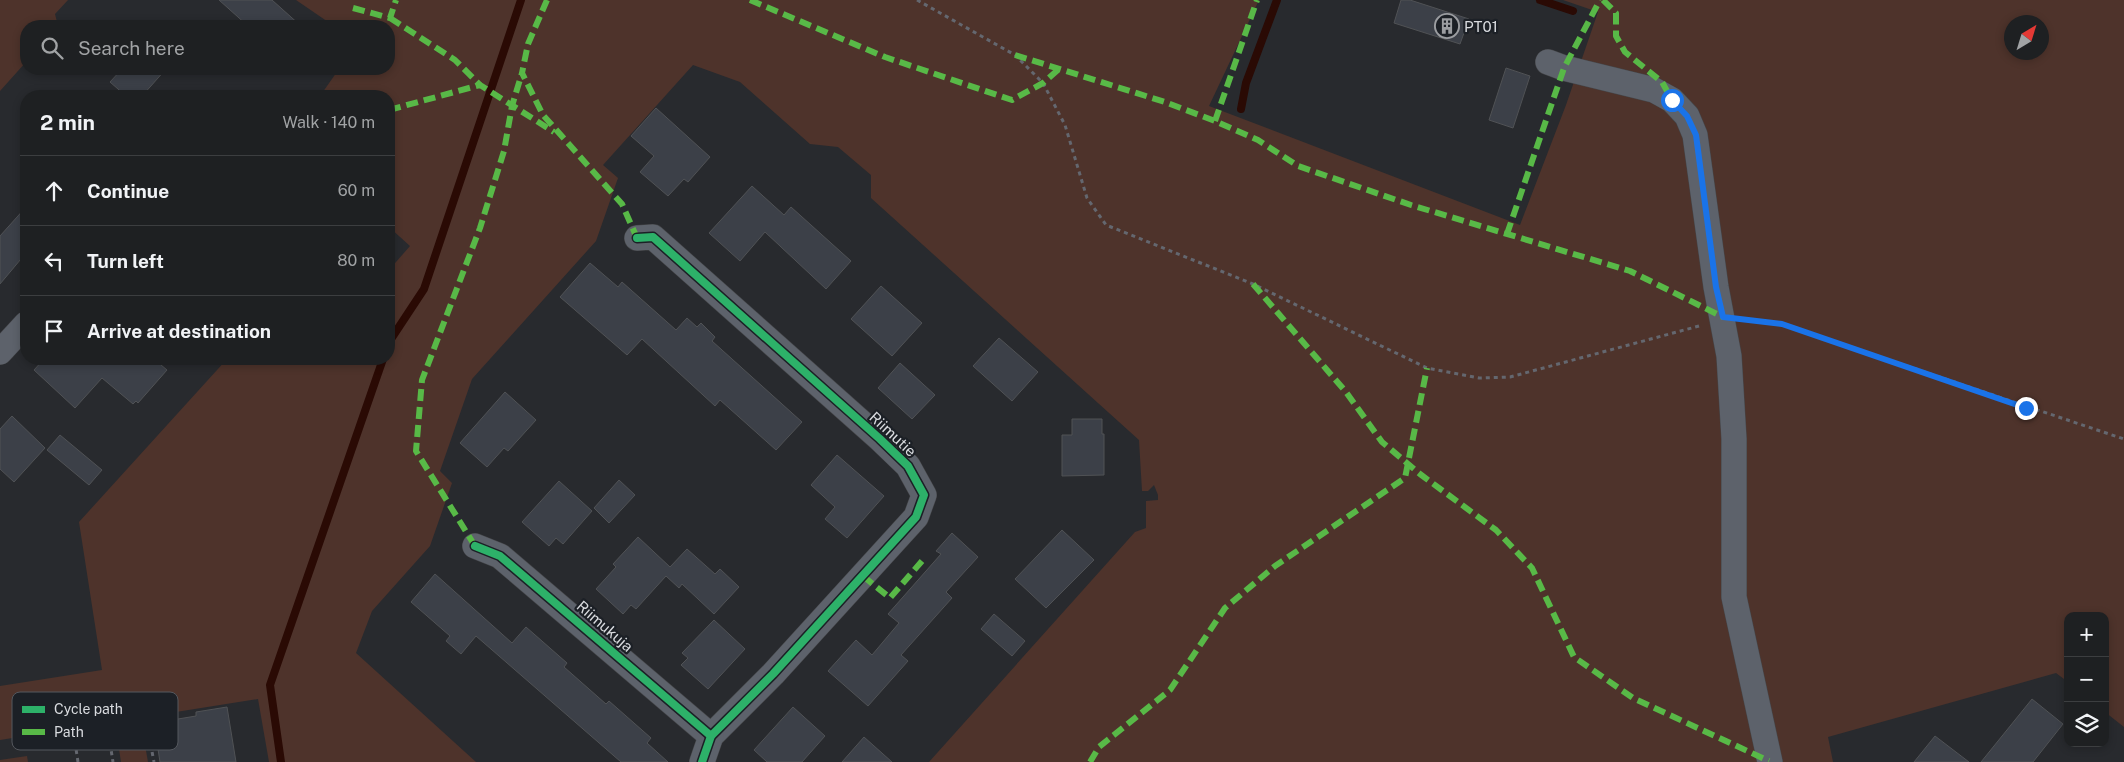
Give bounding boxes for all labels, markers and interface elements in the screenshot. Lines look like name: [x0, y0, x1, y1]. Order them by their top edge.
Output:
building icon: PT01: [1434, 13, 1460, 39]
north arrow: [2004, 15, 2049, 60]
place label: PT01: [1464, 18, 1498, 35]
search box: [20, 20, 395, 75]
icon: search: [38, 34, 66, 62]
text: Search here: [78, 37, 185, 59]
route start: [1661, 89, 1684, 112]
text: 2 min: [40, 110, 95, 135]
text: Walk · 140 m: [282, 113, 375, 132]
icon: ahead: [40, 177, 68, 205]
text: Continue: [87, 180, 169, 202]
text: 60 m: [338, 181, 375, 200]
icon: left: [40, 247, 68, 275]
text: Turn left: [87, 250, 164, 272]
text: 80 m: [337, 251, 375, 270]
icon: arrive: [40, 317, 68, 345]
text: Arrive at destination: [87, 320, 271, 342]
route end: [2015, 397, 2038, 420]
street label: Riimutie: [866, 408, 920, 460]
street label: Riimukuja: [574, 597, 636, 655]
map controls: [2064, 612, 2109, 747]
button: +: [2064, 612, 2109, 657]
button: −: [2064, 657, 2109, 702]
legend: [12, 692, 178, 750]
text: Cycle path: [54, 701, 123, 717]
button: layers: [2064, 702, 2109, 747]
text: Path: [54, 724, 84, 740]

